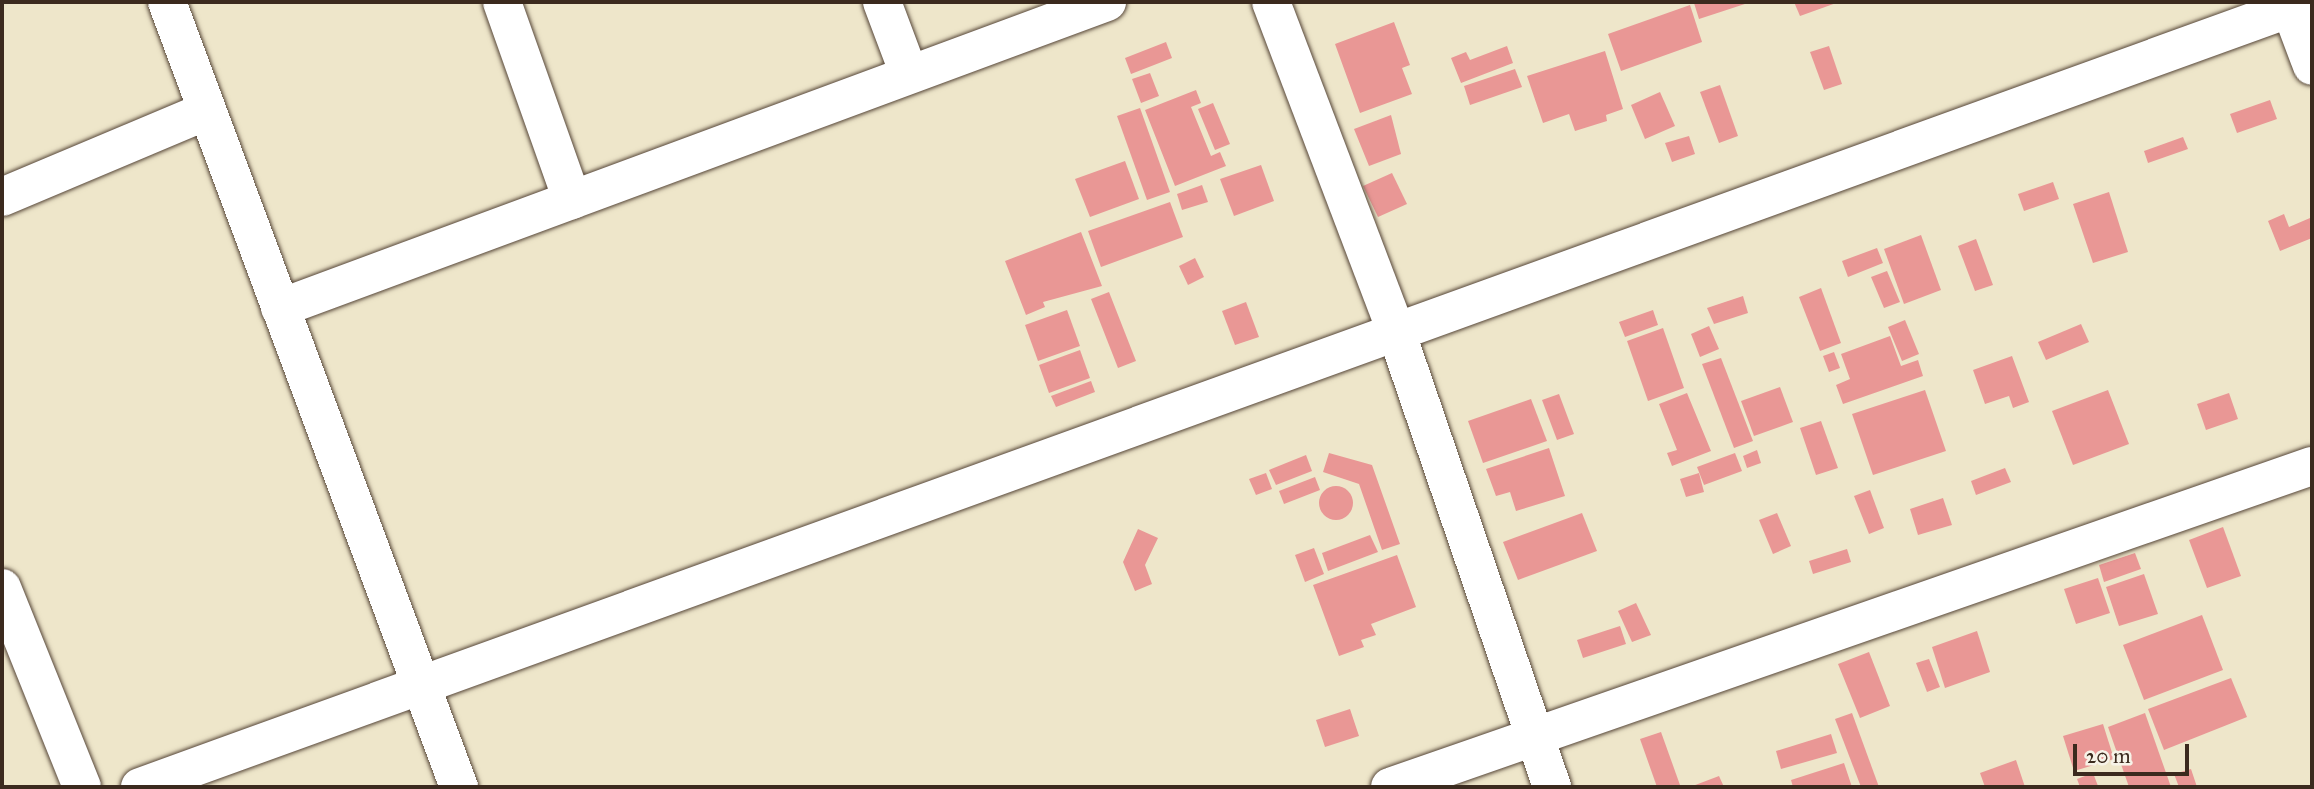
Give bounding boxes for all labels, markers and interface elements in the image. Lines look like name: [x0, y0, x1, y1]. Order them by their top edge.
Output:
scale bar: [2076, 730, 2192, 774]
text: 20 m: [2086, 743, 2131, 769]

